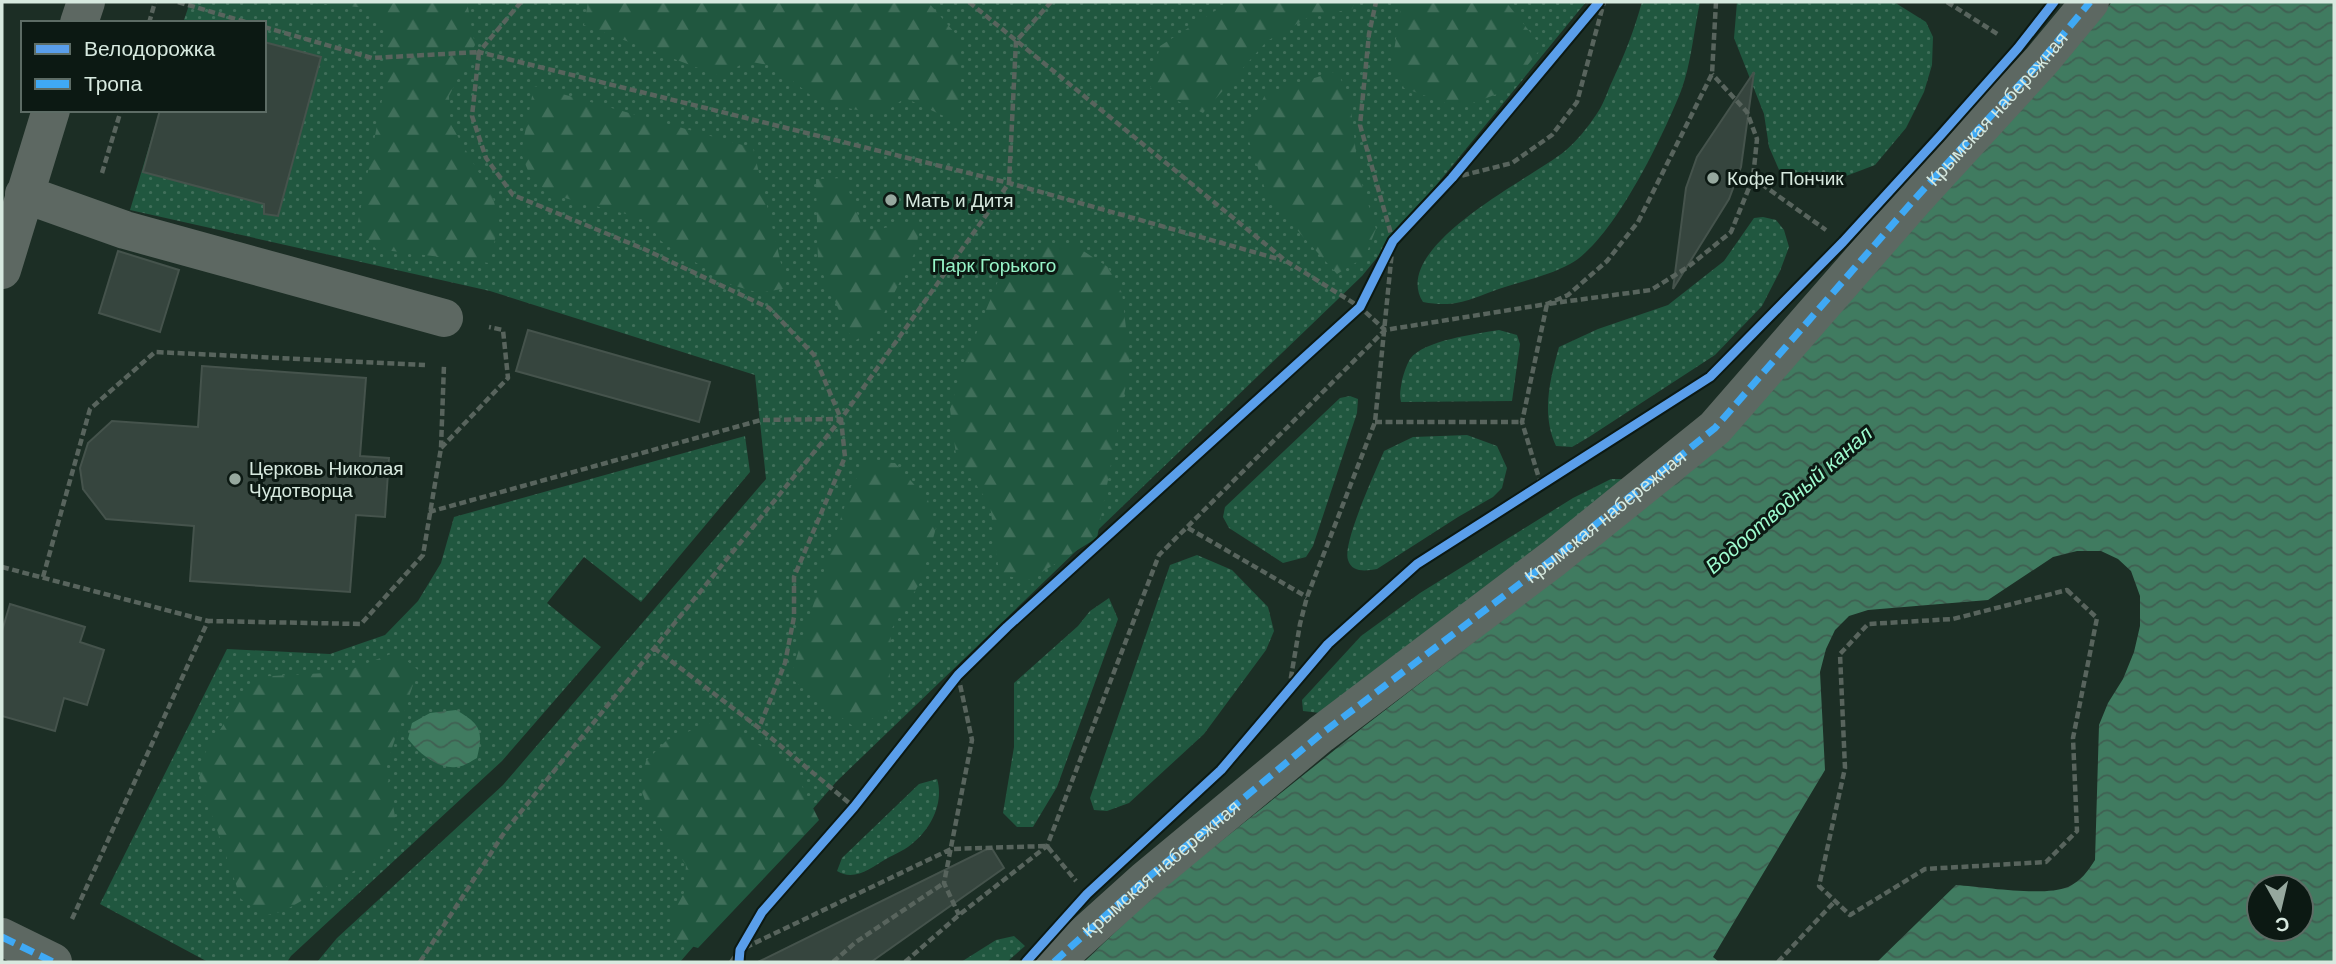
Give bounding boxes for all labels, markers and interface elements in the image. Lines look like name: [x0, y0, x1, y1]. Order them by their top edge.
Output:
legend: [21, 21, 266, 112]
street label: Крымская набережная: [1922, 28, 2072, 190]
text: Велодорожка: [84, 37, 215, 60]
text: Тропа: [84, 72, 142, 95]
place label: Кофе Пончик: [1727, 168, 1844, 189]
marker: Кофе Пончик: [1705, 170, 1721, 186]
place label: Мать и Дитя: [905, 190, 1013, 211]
marker: Мать и Дитя: [883, 192, 899, 208]
park label: Парк Горького: [932, 255, 1056, 276]
water label: Водоотводный канал: [1701, 421, 1877, 578]
street label: Крымская набережная: [1521, 446, 1690, 587]
place label: Церковь Николая Чудотворца: [249, 458, 404, 501]
marker: Церковь Николая Чудотворца: [227, 471, 243, 487]
street label: Крымская набережная: [1078, 796, 1244, 942]
north arrow: [2245, 873, 2315, 943]
text: С: [2274, 913, 2291, 936]

